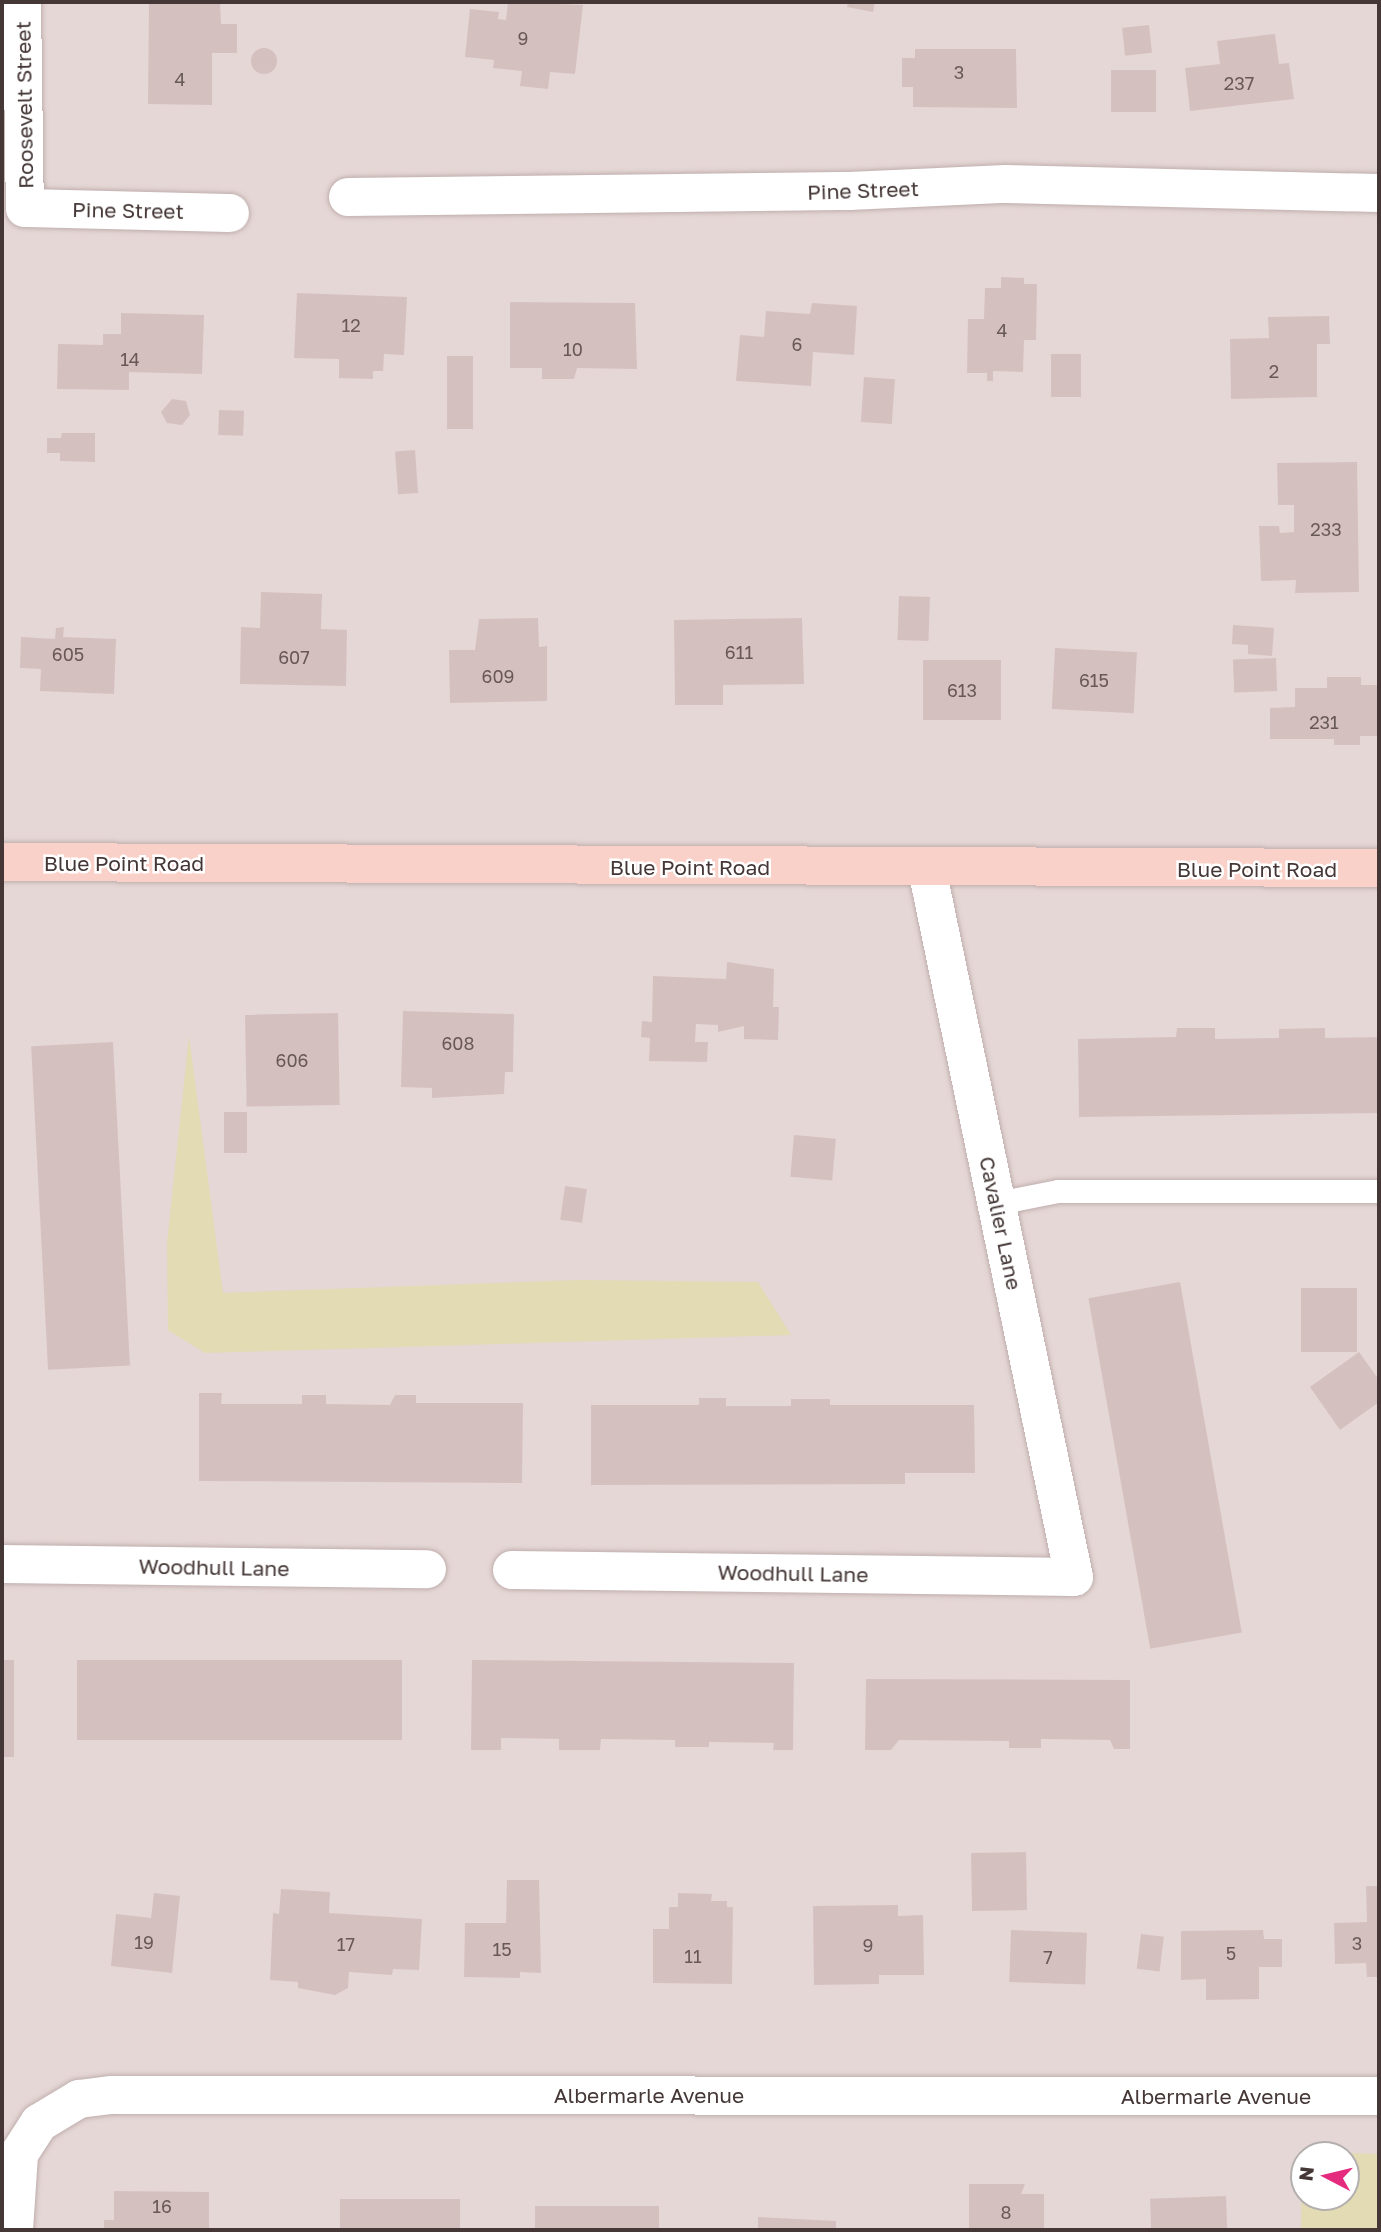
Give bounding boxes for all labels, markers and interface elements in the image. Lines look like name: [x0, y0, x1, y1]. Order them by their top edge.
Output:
street label: Roosevelt Street: [10, 21, 38, 189]
house number: 9: [518, 27, 528, 49]
house number: 3: [954, 61, 964, 83]
house number: 4: [175, 68, 185, 90]
house number: 237: [1224, 72, 1254, 94]
street label: Pine Street: [807, 175, 919, 205]
street label: Pine Street: [72, 196, 184, 224]
house number: 12: [341, 314, 361, 336]
house number: 4: [997, 319, 1007, 341]
house number: 6: [792, 333, 802, 355]
house number: 10: [563, 338, 583, 360]
house number: 14: [120, 348, 140, 370]
house number: 2: [1269, 360, 1279, 382]
house number: 233: [1310, 518, 1342, 540]
house number: 611: [725, 641, 753, 663]
house number: 605: [52, 643, 84, 665]
house number: 607: [278, 646, 310, 668]
house number: 609: [482, 665, 514, 687]
house number: 615: [1079, 669, 1109, 691]
house number: 613: [947, 679, 977, 701]
house number: 231: [1309, 711, 1339, 733]
street label: Blue Point Road: [44, 850, 204, 876]
street label: Blue Point Road: [610, 854, 770, 880]
street label: Blue Point Road: [1177, 856, 1337, 882]
house number: 608: [441, 1032, 475, 1054]
house number: 606: [276, 1049, 308, 1071]
street label: Cavalier Lane: [975, 1154, 1027, 1292]
street label: Woodhull Lane: [138, 1553, 290, 1581]
street label: Woodhull Lane: [717, 1559, 869, 1587]
house number: 19: [134, 1931, 154, 1953]
house number: 3: [1352, 1932, 1362, 1954]
house number: 17: [337, 1933, 355, 1955]
house number: 9: [863, 1934, 873, 1956]
house number: 15: [492, 1938, 512, 1960]
house number: 5: [1226, 1942, 1236, 1964]
house number: 11: [684, 1945, 702, 1967]
house number: 7: [1043, 1946, 1053, 1968]
street label: Albermarle Avenue: [554, 2082, 744, 2108]
street label: Albermarle Avenue: [1121, 2083, 1311, 2109]
north arrow: [1290, 2141, 1360, 2211]
text: N: [1293, 2165, 1318, 2182]
house number: 16: [152, 2195, 172, 2217]
house number: 8: [1001, 2201, 1011, 2223]

